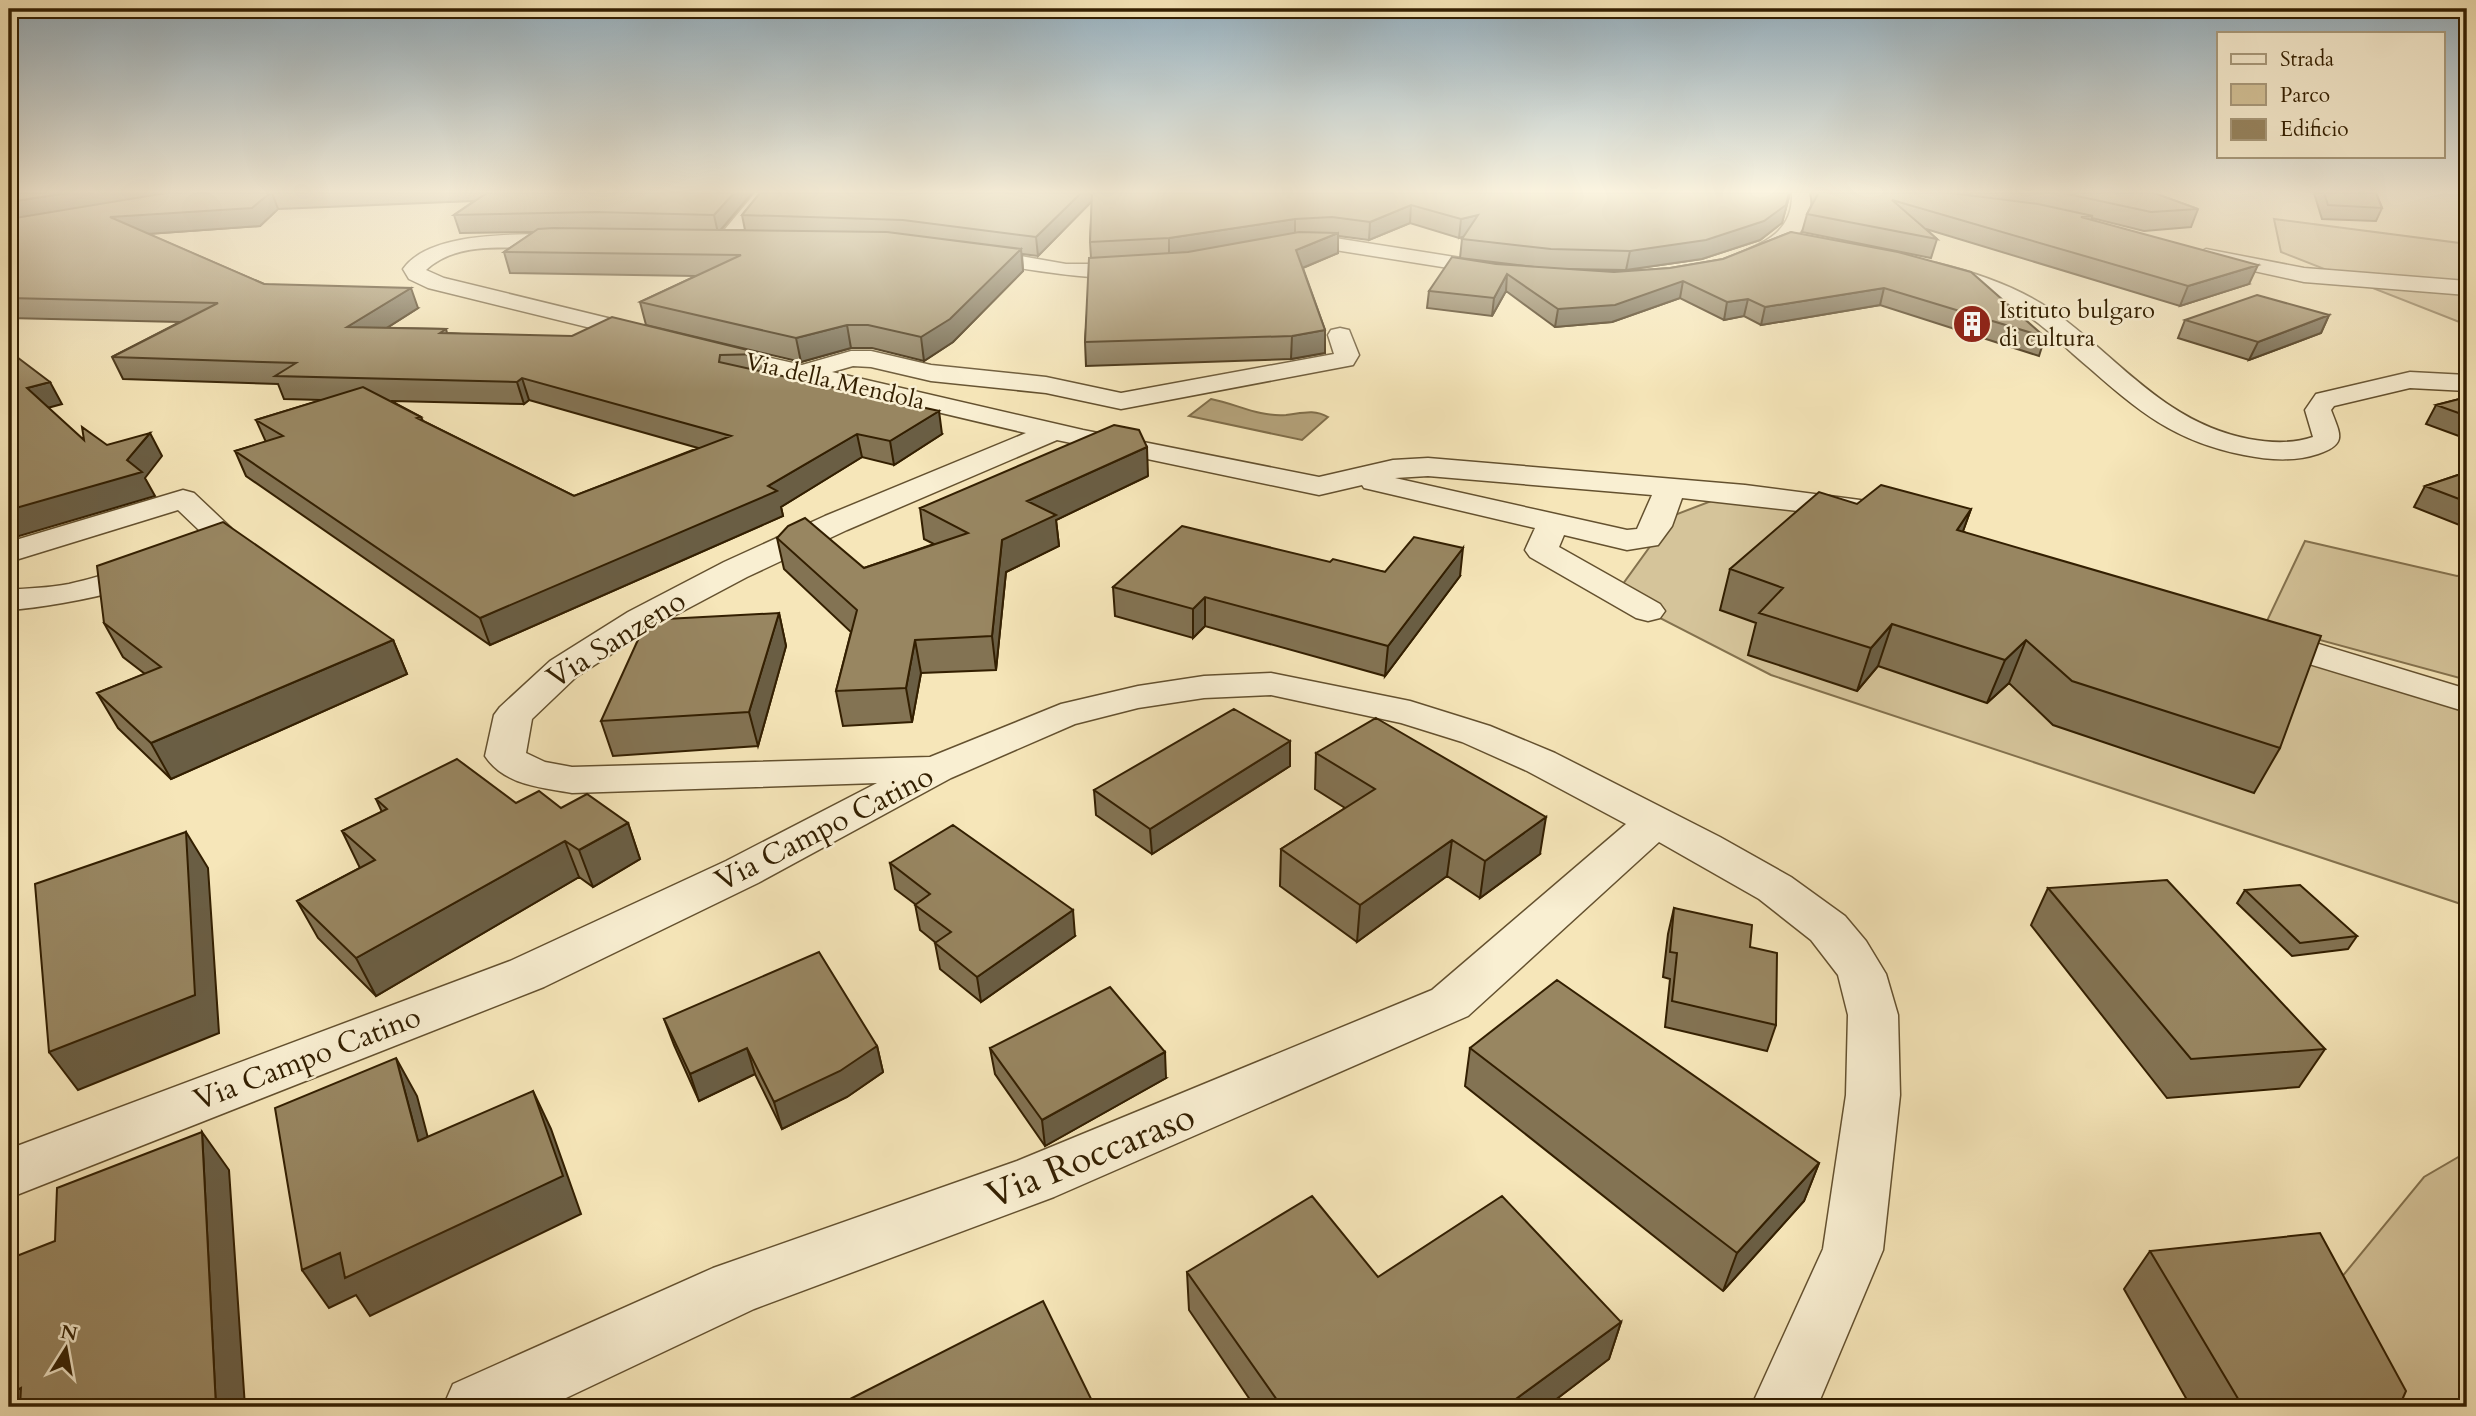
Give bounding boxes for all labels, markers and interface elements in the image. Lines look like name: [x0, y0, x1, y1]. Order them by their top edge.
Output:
legend: [2217, 32, 2444, 158]
text: Strada: [2280, 45, 2334, 74]
text: Parco: [2280, 81, 2330, 110]
text: Edificio: [2280, 115, 2349, 144]
place label: Istituto bulgaro di cultura: [1999, 294, 2155, 355]
building icon: Istituto bulgaro di cultura: [1951, 303, 1993, 345]
street label: Via della Mendola: [742, 345, 928, 418]
street label: Via Sanzeno: [539, 580, 694, 698]
street label: Via Campo Catino: [708, 756, 941, 901]
street label: Via Campo Catino: [188, 996, 427, 1121]
street label: Via Roccaraso: [979, 1091, 1202, 1220]
north arrow: [32, 1314, 102, 1384]
text: N: [58, 1319, 80, 1348]

